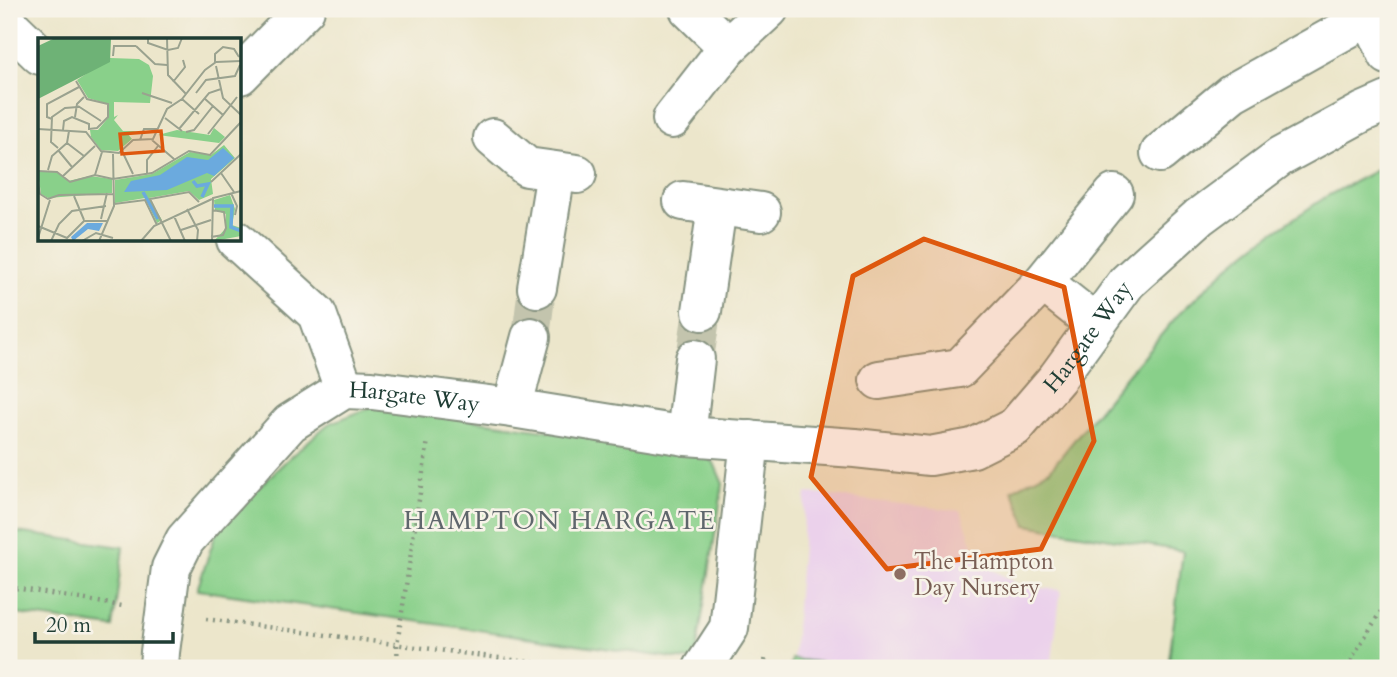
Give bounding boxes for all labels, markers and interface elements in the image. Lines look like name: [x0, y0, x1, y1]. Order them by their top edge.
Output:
inset map: [38, 38, 242, 242]
street label: Hargate Way: [1036, 274, 1139, 399]
street label: Hargate Way: [348, 374, 482, 420]
district label: HAMPTON HARGATE: [403, 503, 717, 538]
place label: The Hampton Day Nursery: [914, 546, 1054, 603]
marker: The Hampton Day Nursery: [892, 566, 908, 582]
scale bar: [35, 600, 173, 644]
text: 20 m: [46, 611, 91, 640]

